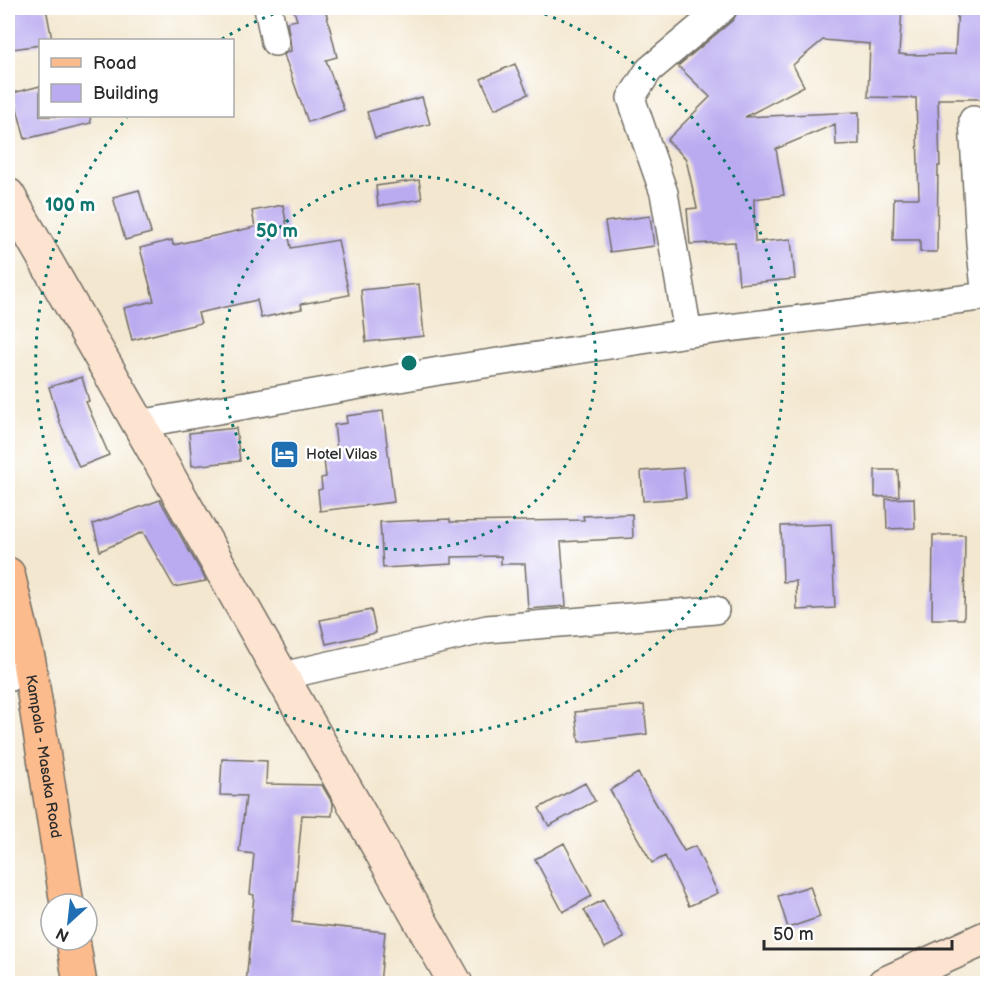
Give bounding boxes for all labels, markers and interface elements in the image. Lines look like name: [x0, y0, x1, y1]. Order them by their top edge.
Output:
legend: [39, 39, 234, 117]
text: Road: [93, 53, 137, 74]
text: Building: [93, 83, 159, 104]
text: 100 m: [45, 195, 95, 216]
text: 50 m: [256, 221, 298, 242]
centre of rings: [399, 353, 419, 373]
hotel icon: Hotel Vilas: [269, 438, 301, 470]
place label: Hotel Vilas: [306, 445, 378, 464]
street label: Kampala - Masaka Road: [22, 673, 66, 839]
north arrow: [39, 892, 99, 952]
scale bar: [764, 913, 952, 951]
text: N: [53, 923, 73, 945]
text: 50 m: [773, 924, 814, 945]

